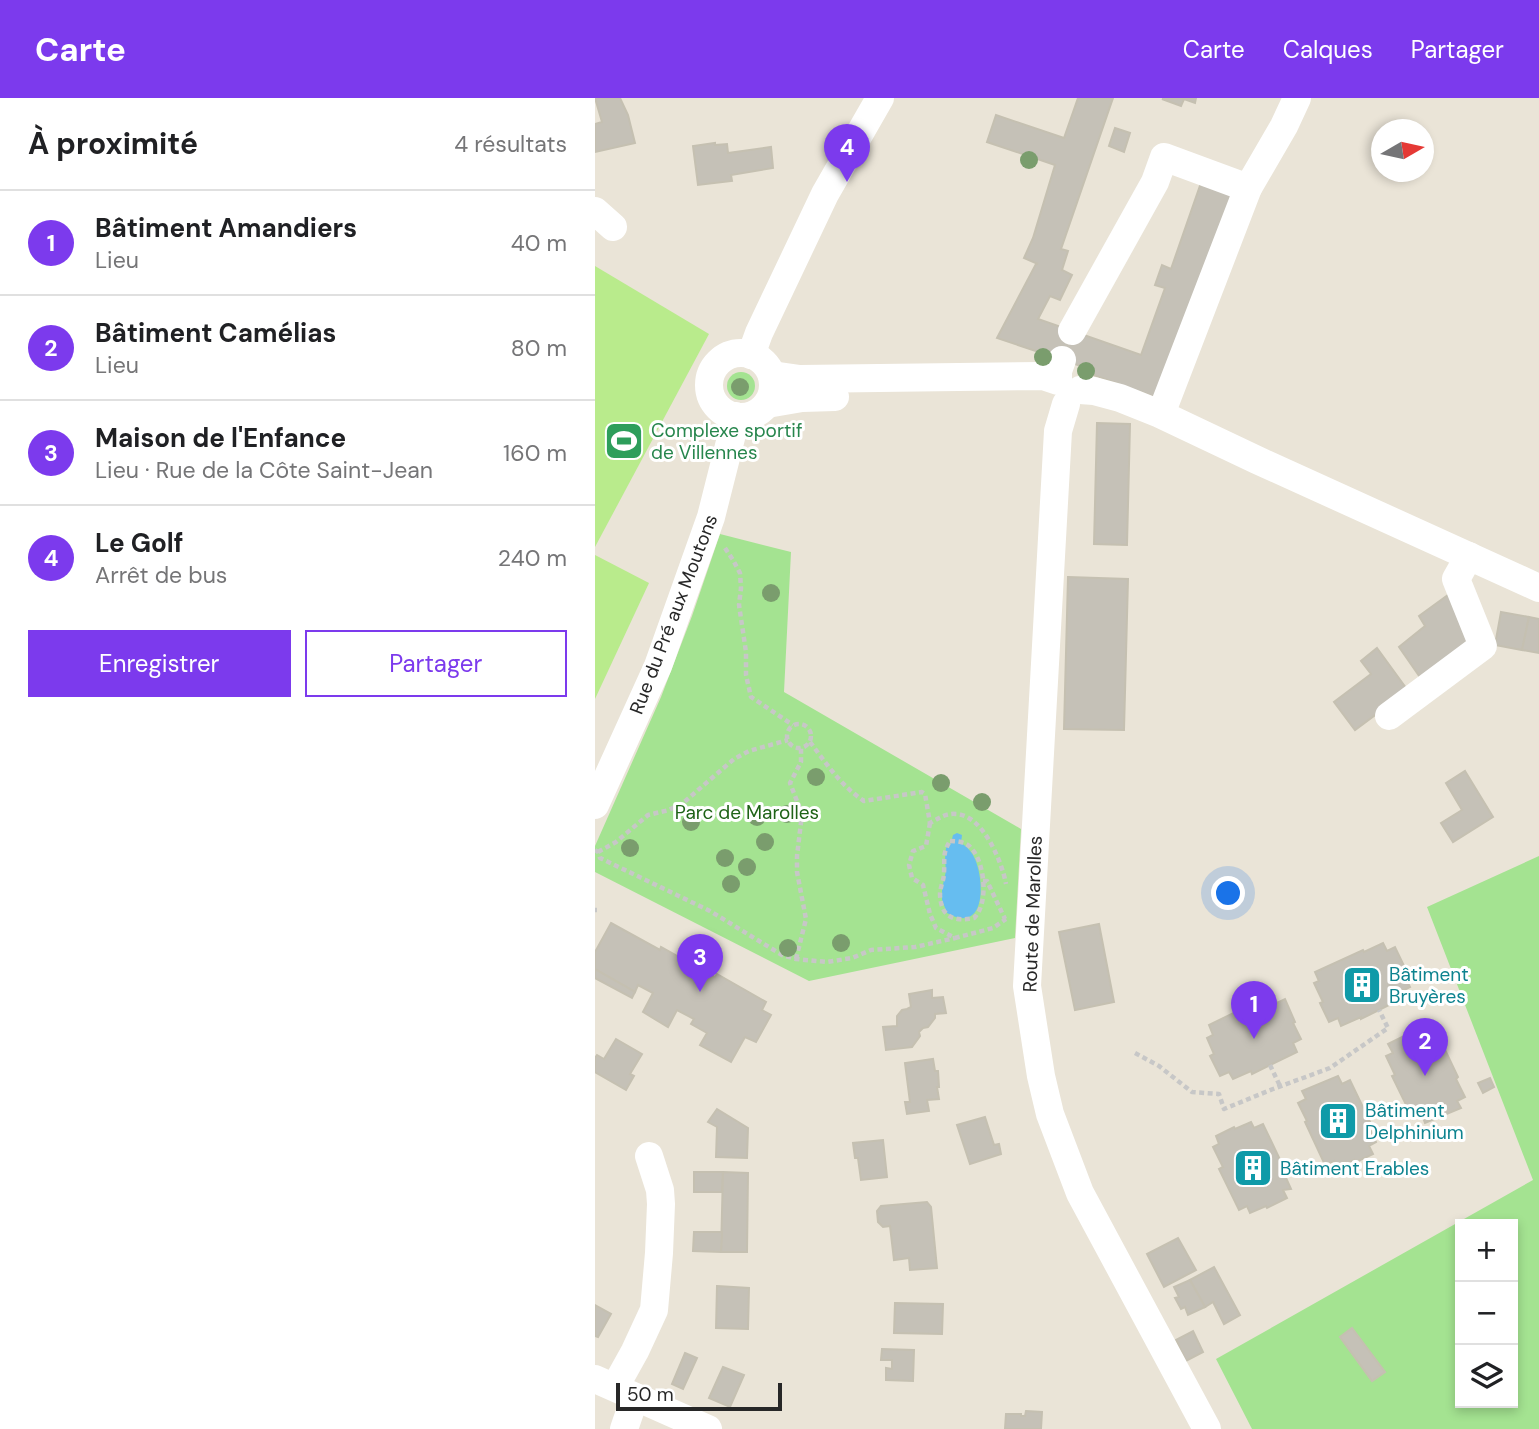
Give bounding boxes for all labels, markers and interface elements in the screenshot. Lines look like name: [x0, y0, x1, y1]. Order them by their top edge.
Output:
text: Carte: [35, 28, 126, 71]
text: Carte: [1183, 34, 1245, 65]
text: Calques: [1283, 34, 1373, 65]
text: Partager: [1411, 34, 1504, 65]
north arrow: [1371, 119, 1434, 182]
text: À proximité: [28, 124, 198, 163]
pin: 4: [824, 124, 870, 182]
text: 4 résultats: [454, 129, 567, 159]
text: Bâtiment Amandiers: [95, 211, 357, 245]
text: 1: [47, 228, 55, 258]
text: 40 m: [511, 228, 567, 258]
text: Lieu: [95, 245, 139, 275]
text: Bâtiment Camélias: [95, 316, 336, 350]
text: 2: [44, 333, 58, 363]
text: 80 m: [511, 333, 567, 363]
text: Lieu: [95, 350, 139, 380]
place label: Complexe sportif de Villennes: [651, 418, 802, 465]
sports icon: Complexe sportif de Villennes: [603, 420, 645, 462]
text: Maison de l'Enfance: [95, 421, 346, 455]
text: 3: [44, 438, 58, 468]
text: 160 m: [503, 438, 567, 468]
text: Lieu · Rue de la Côte Saint-Jean: [95, 455, 433, 485]
street label: Rue du Pré aux Moutons: [624, 511, 723, 718]
text: Le Golf: [95, 526, 183, 560]
text: 4: [44, 543, 58, 573]
text: 240 m: [498, 543, 567, 573]
text: Arrêt de bus: [95, 560, 227, 590]
button: Enregistrer: [28, 630, 291, 697]
button: Partager: [305, 630, 567, 697]
park label: Parc de Marolles: [675, 800, 819, 825]
street label: Route de Marolles: [1017, 835, 1048, 993]
your location: [1211, 876, 1245, 910]
pin: 3: [677, 934, 723, 992]
place label: Bâtiment Bruyères: [1389, 962, 1469, 1009]
building icon: Bâtiment Bruyères: [1341, 964, 1383, 1006]
pin: 1: [1231, 981, 1277, 1039]
pin: 2: [1402, 1018, 1448, 1076]
place label: Bâtiment Delphinium: [1365, 1098, 1464, 1145]
building icon: Bâtiment Delphinium: [1317, 1100, 1359, 1142]
building icon: Bâtiment Erables: [1232, 1147, 1274, 1189]
place label: Bâtiment Erables: [1280, 1156, 1429, 1181]
map controls: [1455, 1219, 1518, 1408]
button: +: [1455, 1219, 1518, 1282]
button: −: [1455, 1282, 1518, 1345]
button: layers: [1455, 1345, 1518, 1408]
scale bar: [616, 1380, 782, 1412]
text: 50 m: [627, 1382, 674, 1407]

